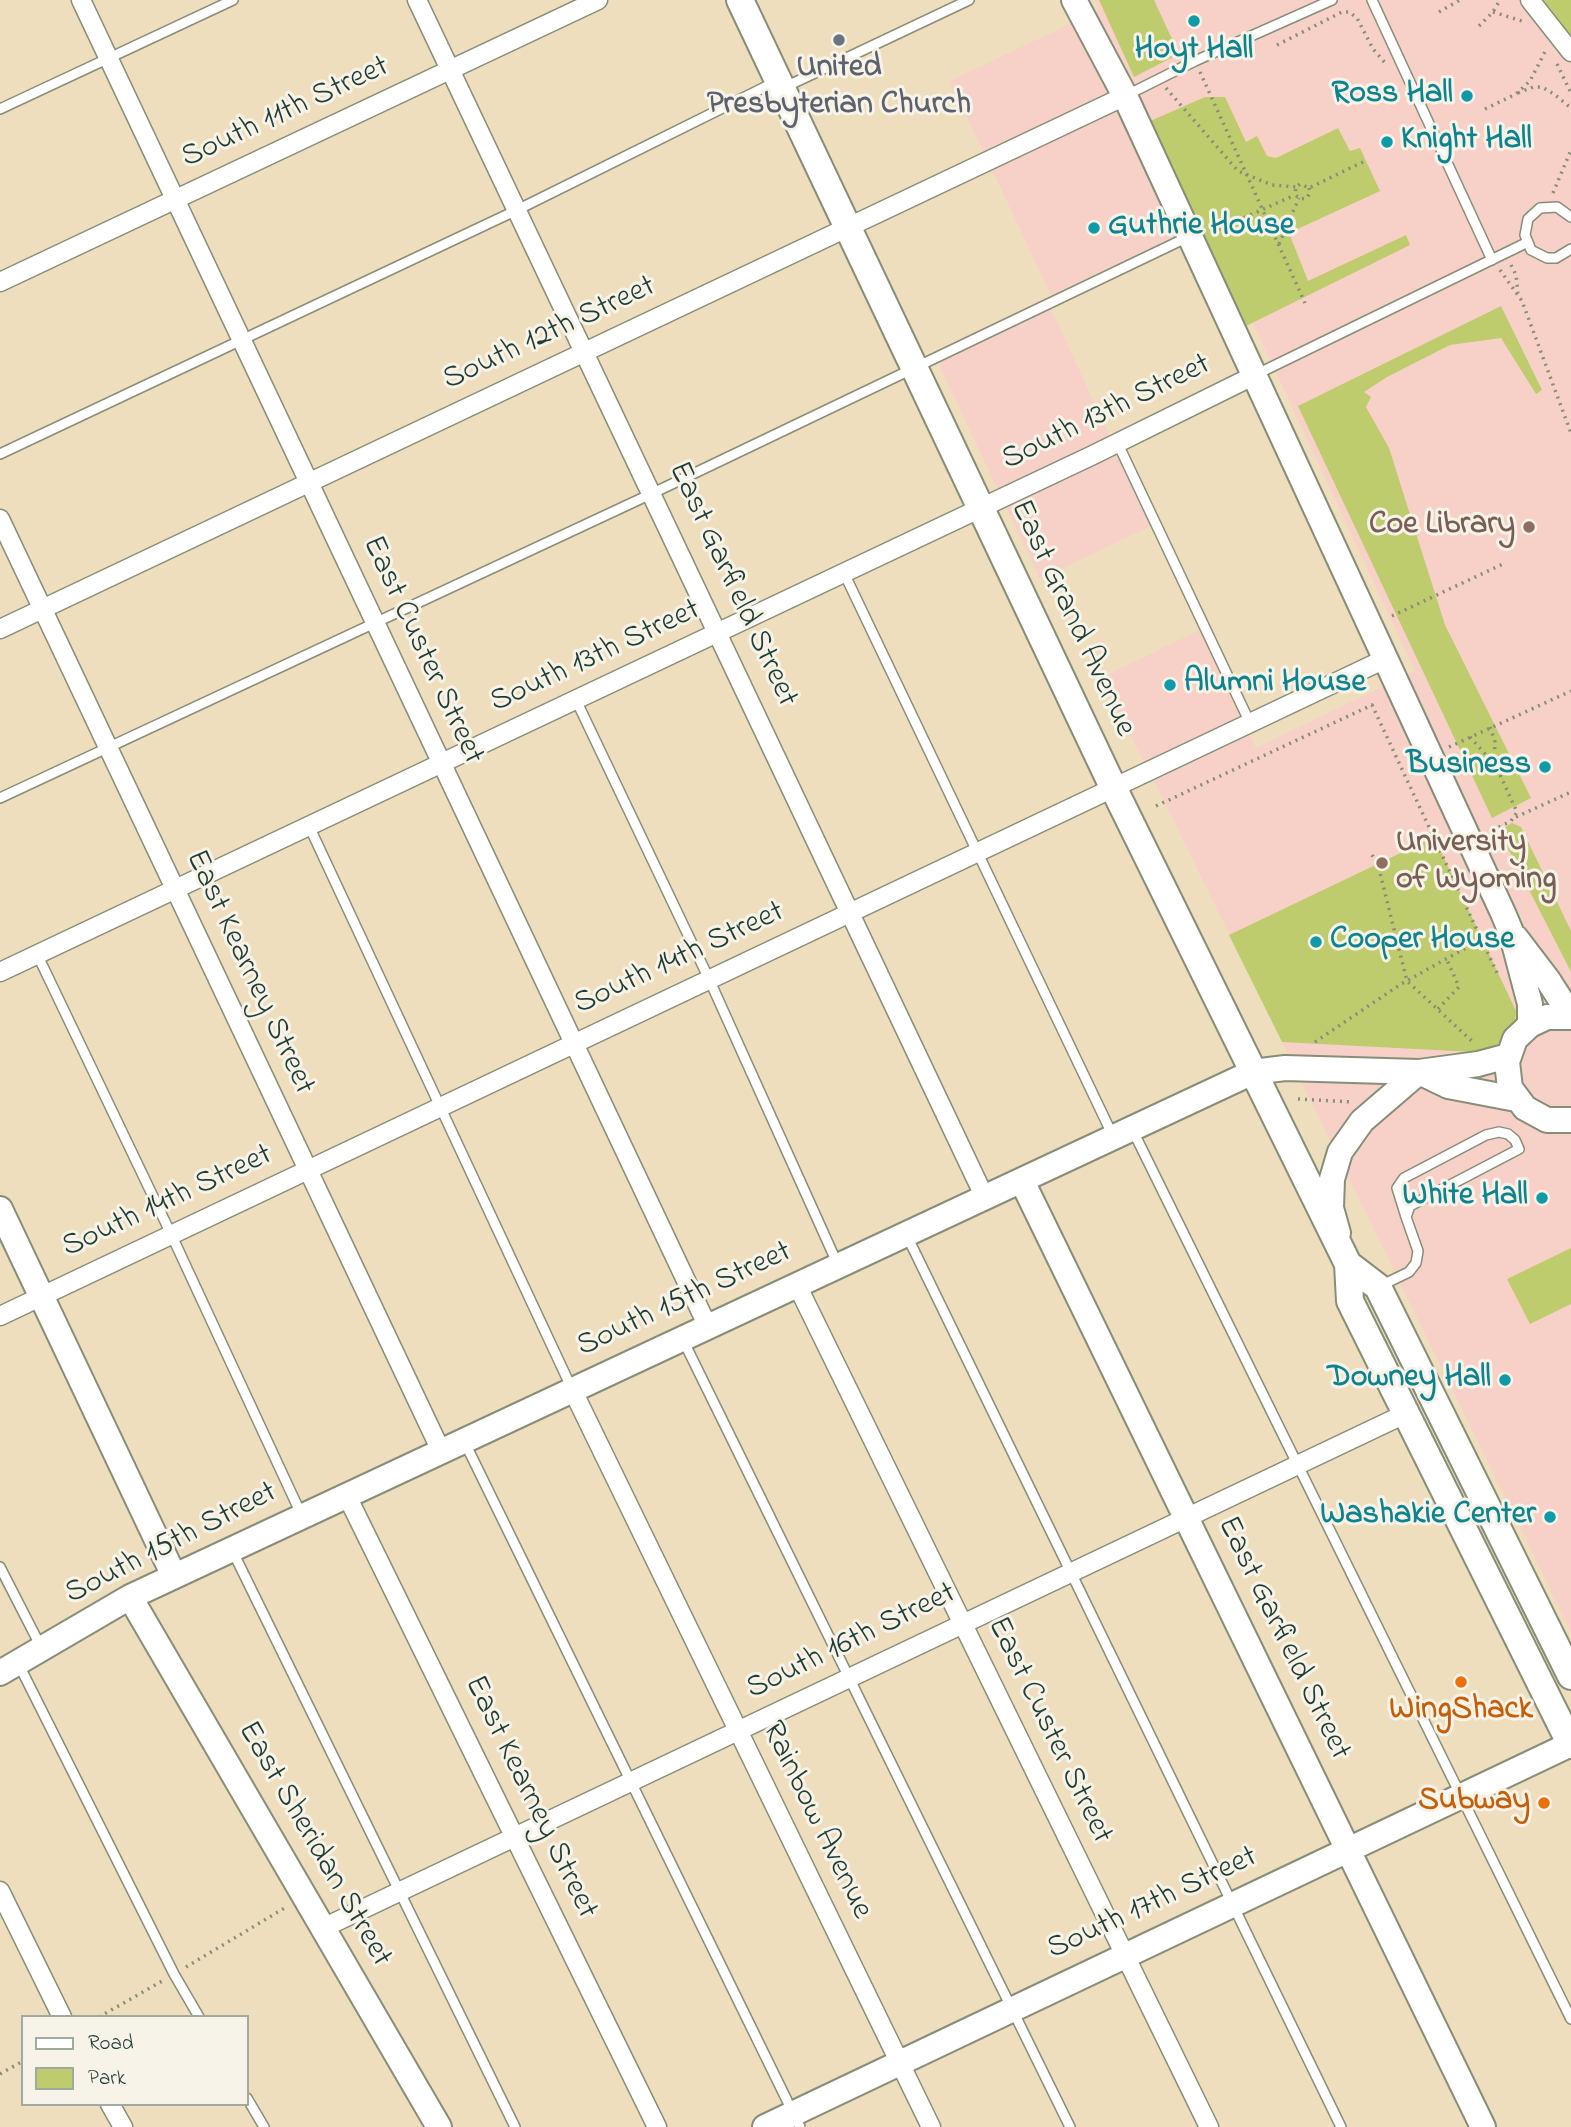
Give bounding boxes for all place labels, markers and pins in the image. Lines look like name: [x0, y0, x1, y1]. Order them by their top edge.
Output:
marker: Hoyt Hall: [1186, 13, 1202, 29]
marker: United Presbyterian Church: [831, 32, 847, 48]
place label: Hoyt Hall: [1135, 33, 1253, 71]
place label: United Presbyterian Church: [707, 51, 971, 126]
place label: Ross Hall: [1331, 77, 1453, 115]
marker: Ross Hall: [1459, 88, 1475, 104]
place label: Knight Hall: [1401, 123, 1532, 161]
marker: Knight Hall: [1379, 134, 1395, 150]
place label: Guthrie House: [1108, 209, 1294, 247]
marker: Guthrie House: [1086, 220, 1102, 236]
place label: Coe Library: [1369, 508, 1515, 546]
marker: Coe Library: [1521, 519, 1537, 535]
place label: Alumni House: [1184, 666, 1366, 704]
marker: Alumni House: [1162, 677, 1178, 693]
place label: Business: [1407, 748, 1531, 786]
marker: Business: [1537, 759, 1553, 775]
place label: University of Wyoming: [1396, 826, 1556, 901]
marker: University of Wyoming: [1374, 855, 1390, 871]
place label: Cooper House: [1330, 923, 1515, 961]
marker: Cooper House: [1308, 934, 1324, 950]
place label: White Hall: [1403, 1179, 1528, 1217]
marker: White Hall: [1534, 1190, 1550, 1206]
place label: Downey Hall: [1327, 1361, 1491, 1399]
marker: Downey Hall: [1497, 1372, 1513, 1388]
place label: Washakie Center: [1320, 1498, 1536, 1536]
marker: Washakie Center: [1542, 1509, 1558, 1525]
marker: WingShack: [1453, 1674, 1469, 1690]
place label: WingShack: [1389, 1693, 1533, 1731]
place label: Subway: [1418, 1784, 1530, 1822]
marker: Subway: [1536, 1795, 1552, 1811]

